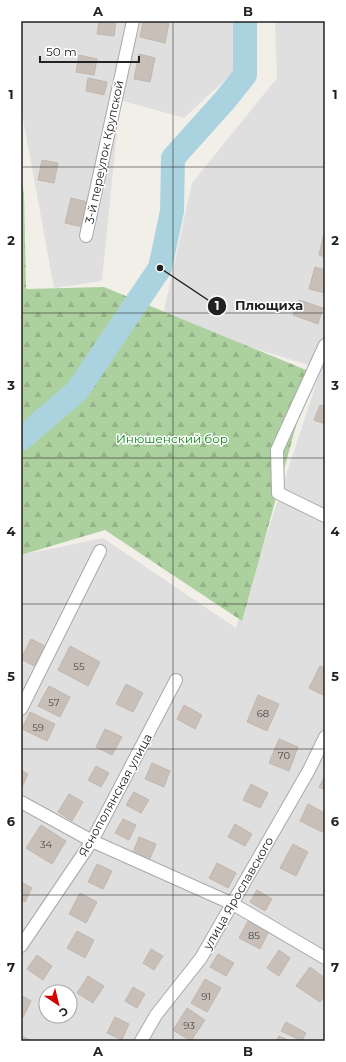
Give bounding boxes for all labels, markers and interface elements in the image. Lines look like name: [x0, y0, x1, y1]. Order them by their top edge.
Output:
text: A: [92, 3, 104, 19]
text: B: [243, 3, 253, 19]
scale bar: [40, 38, 139, 64]
text: 50 m: [46, 44, 77, 59]
street label: 3-й переулок Крупской: [81, 79, 127, 225]
text: 1: [8, 86, 14, 102]
text: 1: [332, 86, 338, 102]
text: 2: [7, 232, 15, 248]
text: 2: [331, 232, 339, 248]
callout: Плющиха: [207, 293, 311, 318]
text: Плющиха: [235, 297, 303, 313]
text: 1: [215, 298, 219, 313]
text: 3: [6, 377, 15, 393]
text: 3: [330, 377, 339, 393]
park label: Инюшенский бор: [116, 431, 228, 446]
text: 4: [7, 523, 16, 539]
text: 4: [331, 523, 340, 539]
house number: 55: [73, 660, 85, 673]
text: 5: [7, 668, 15, 684]
text: 5: [331, 668, 339, 684]
house number: 57: [48, 696, 60, 709]
house number: 68: [257, 707, 269, 720]
house number: 59: [32, 721, 44, 734]
street label: Яснополянская улица: [75, 731, 155, 859]
house number: 70: [278, 749, 291, 762]
text: 6: [7, 813, 16, 829]
text: 6: [331, 813, 340, 829]
street label: улица Ярославского: [199, 834, 277, 953]
house number: 34: [40, 838, 53, 851]
house number: 85: [248, 929, 260, 942]
text: 7: [7, 959, 15, 975]
text: 7: [331, 959, 339, 975]
north arrow: [38, 984, 78, 1024]
house number: 91: [201, 990, 211, 1003]
text: С: [56, 1004, 71, 1020]
house number: 93: [183, 1019, 195, 1032]
text: A: [92, 1043, 104, 1059]
text: B: [243, 1043, 253, 1059]

